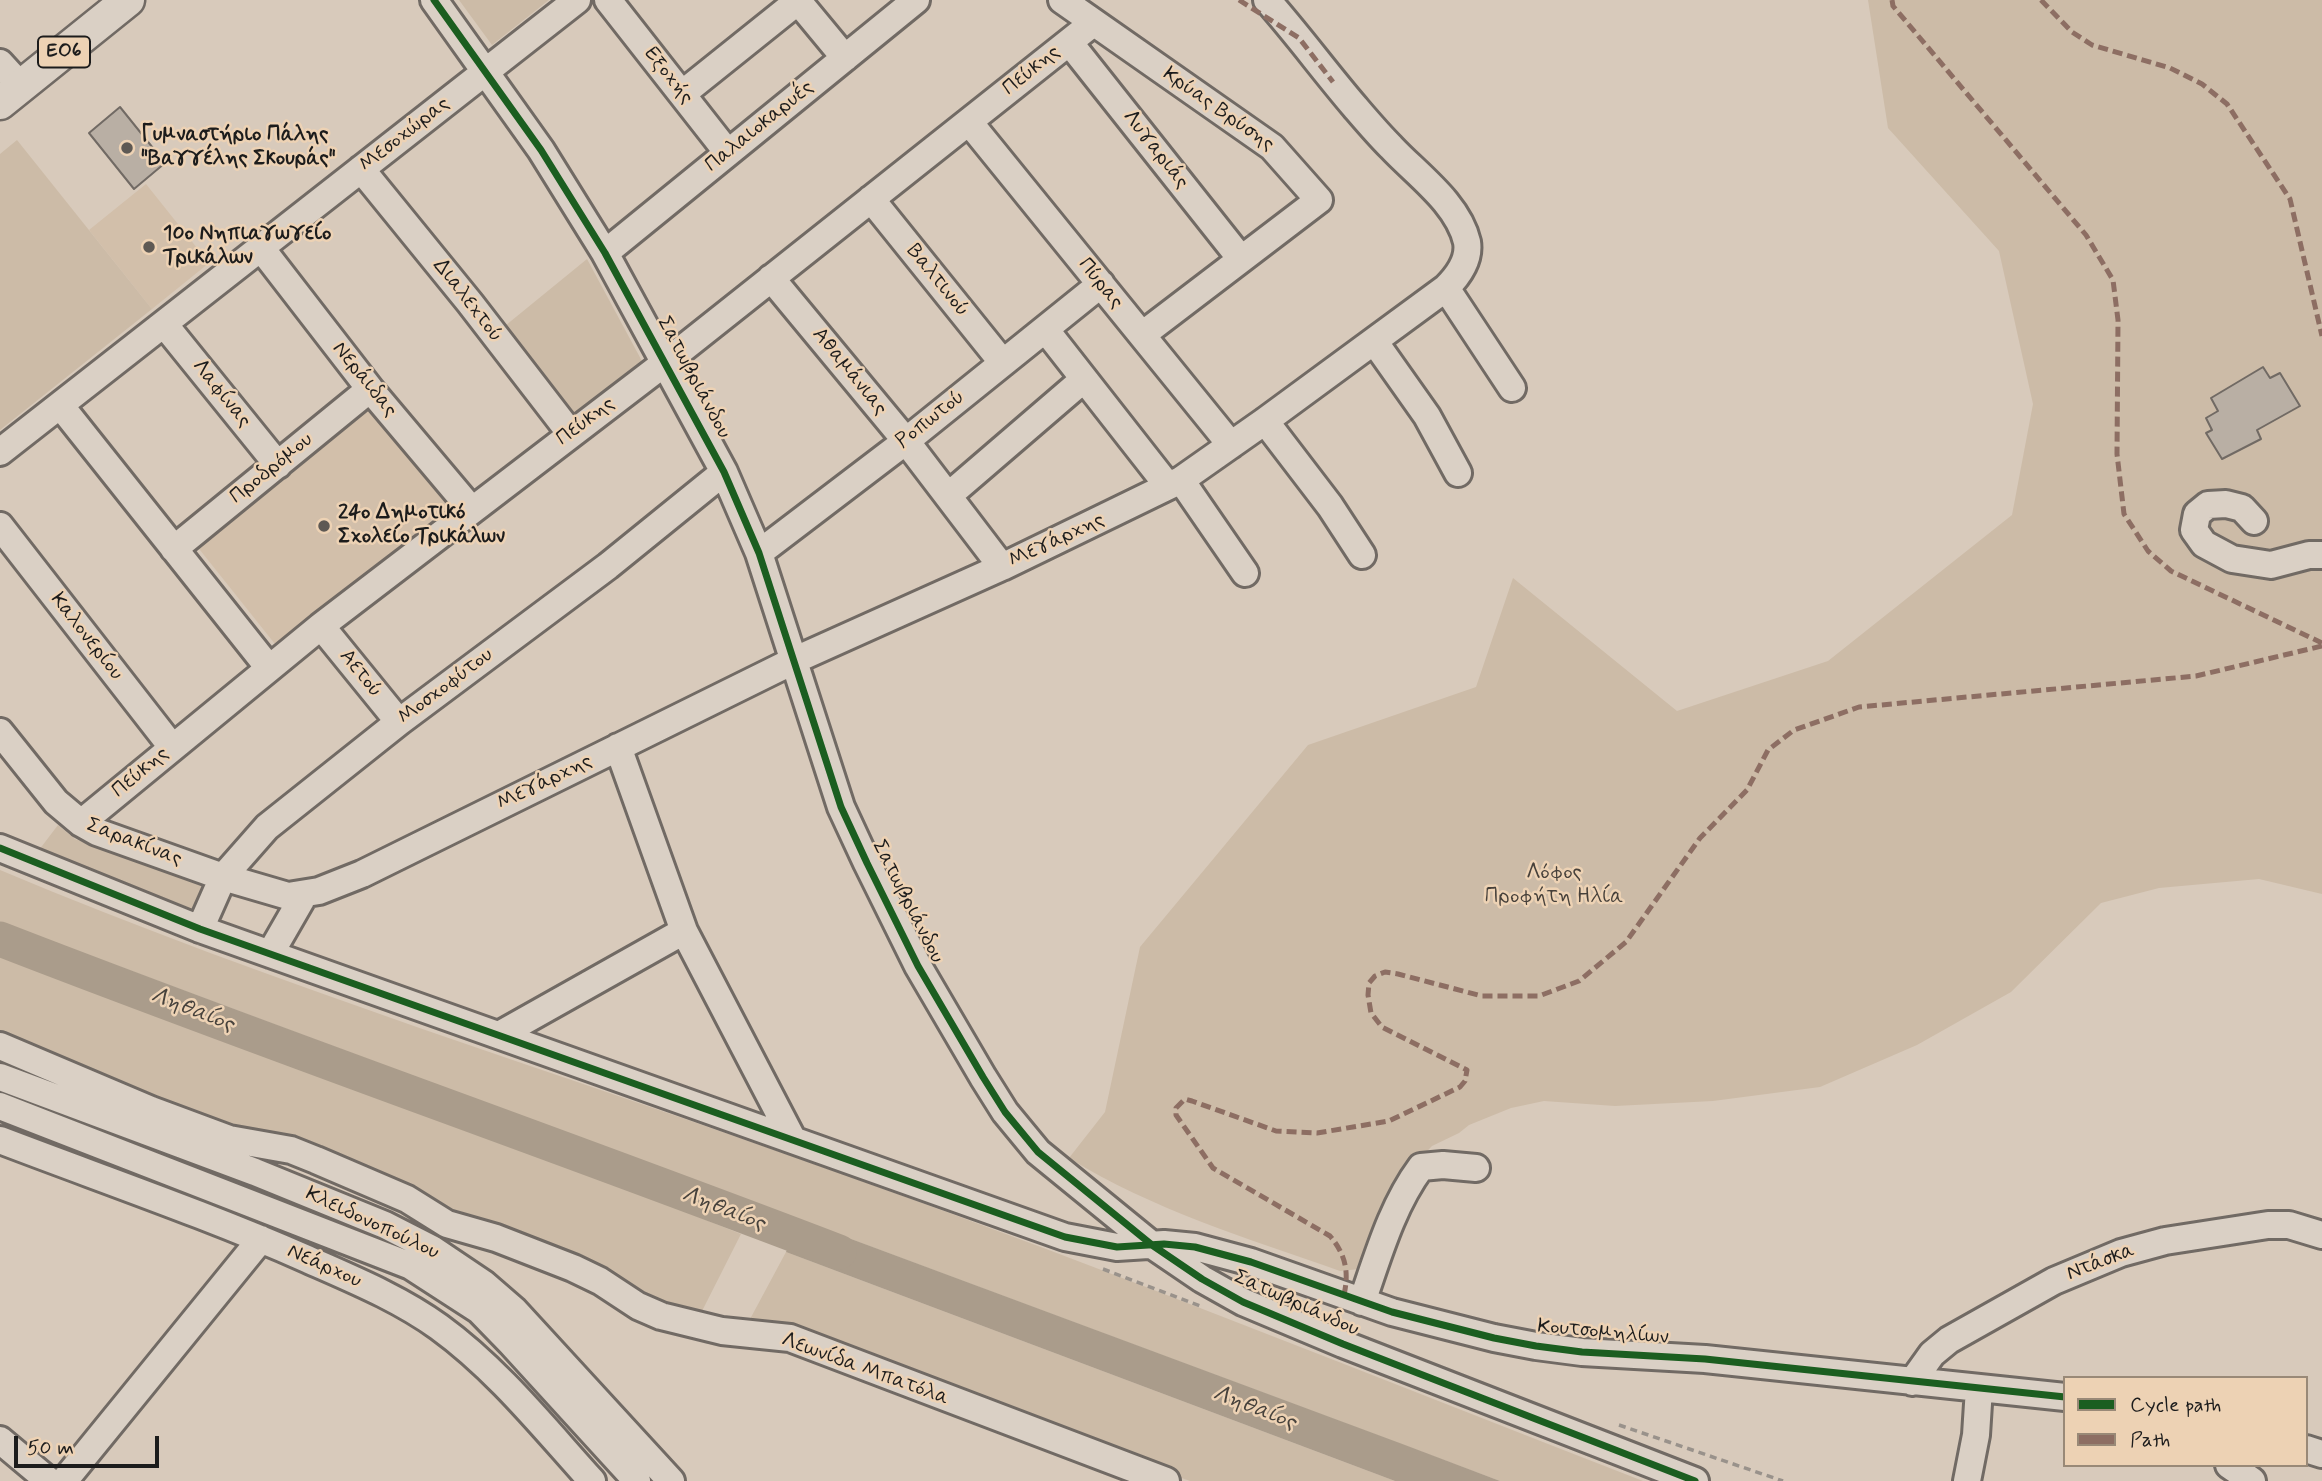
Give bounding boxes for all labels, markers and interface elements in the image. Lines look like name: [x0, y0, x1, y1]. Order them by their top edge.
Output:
road number: ΕΟ6: [38, 36, 90, 68]
street label: Πεύκης: [998, 40, 1066, 102]
street label: Εξοχής: [638, 42, 698, 110]
street label: Κρύας Βρύσης: [1157, 62, 1279, 158]
street label: Παλαιοκαρυές: [701, 76, 819, 178]
street label: Μεσοχώρας: [355, 92, 455, 178]
street label: Λυγαριάς: [1116, 105, 1194, 195]
place label: Γυμναστήριο Πάλης "Βαγγέλης Σκουράς": [141, 123, 336, 173]
marker: Γυμναστήριο Πάλης "Βαγγέλης Σκουράς": [119, 140, 135, 156]
place label: 10ο Νηπιαγωγείο Τρικάλων: [163, 222, 331, 272]
marker: 10ο Νηπιαγωγείο Τρικάλων: [141, 239, 157, 255]
street label: Βαλτινού: [900, 240, 974, 322]
street label: Πύρας: [1072, 253, 1128, 315]
street label: Διαλεχτού: [427, 254, 507, 348]
street label: Σατωβριάνδου: [650, 313, 736, 443]
street label: Αθαμάνιας: [806, 323, 892, 421]
street label: Νεράιδας: [326, 337, 402, 423]
street label: Λαφίνας: [186, 355, 256, 433]
street label: Ροπωτού: [892, 385, 970, 455]
street label: Πεύκης: [552, 392, 620, 452]
street label: Προδρόμου: [225, 428, 319, 510]
place label: 24ο Δημοτικό Σχολείο Τρικάλων: [338, 501, 505, 551]
street label: Μεγάρχης: [1005, 508, 1109, 574]
marker: 24ο Δημοτικό Σχολείο Τρικάλων: [316, 518, 332, 534]
street label: Καλονερίου: [44, 588, 128, 686]
street label: Μοσχοφύτου: [394, 643, 498, 731]
street label: Αετού: [333, 645, 387, 703]
street label: Πεύκης: [107, 742, 175, 804]
street label: Μεγάρχης: [493, 749, 597, 817]
street label: Σαρακίνας: [83, 813, 185, 873]
street label: Σατωβριάνδου: [865, 836, 949, 968]
park label: Λόφος Προφήτη Ηλία: [1485, 861, 1623, 911]
water label: Ληθαίος: [146, 983, 238, 1039]
street label: Κλειδονοπούλου: [301, 1182, 443, 1266]
water label: Ληθαίος: [677, 1182, 769, 1238]
street label: Νεάρχου: [283, 1239, 365, 1295]
street label: Ντάσκα: [2063, 1239, 2139, 1287]
street label: Σατωβριάνδου: [1229, 1265, 1363, 1343]
street label: Κουτσομηλίων: [1536, 1315, 1670, 1351]
street label: Λεωνίδα Μπατόλα: [778, 1328, 952, 1412]
legend: [2063, 1376, 2308, 1467]
water label: Ληθαίος: [1208, 1381, 1300, 1437]
text: Cycle path: [2130, 1391, 2221, 1419]
scale bar: [18, 1422, 163, 1466]
text: Path: [2130, 1426, 2170, 1454]
text: 50 m: [27, 1434, 74, 1462]

